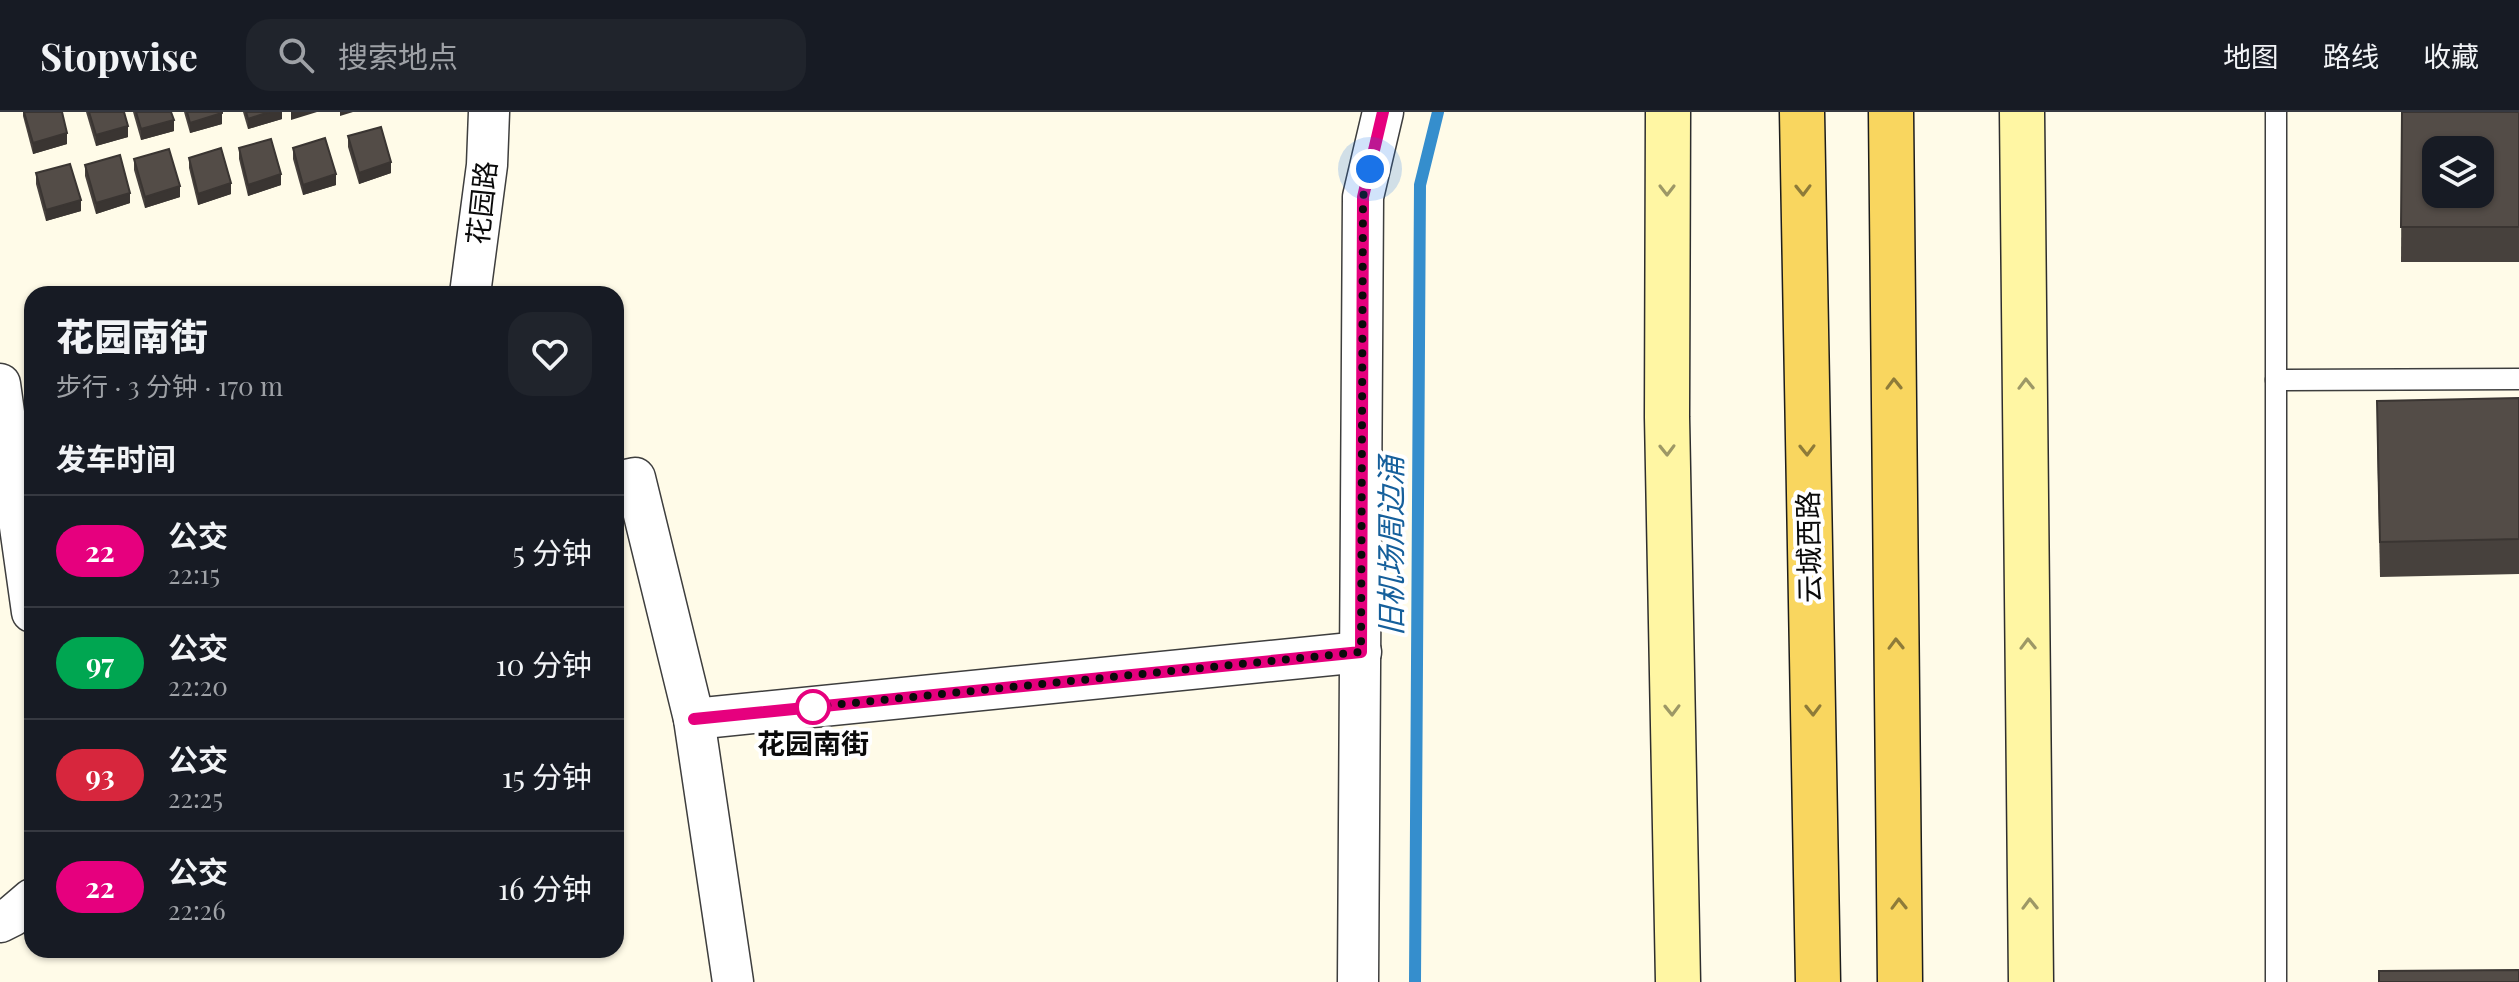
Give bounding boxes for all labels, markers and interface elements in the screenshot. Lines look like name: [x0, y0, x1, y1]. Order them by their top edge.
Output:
search box: [246, 19, 806, 91]
text: Stopwise: [40, 30, 198, 81]
icon: search: [274, 33, 318, 77]
text: 搜索地点: [338, 36, 458, 76]
text: 地图: [2223, 37, 2279, 74]
text: 路线: [2323, 37, 2379, 74]
text: 收藏: [2423, 37, 2479, 74]
map controls: [2422, 136, 2494, 208]
button: layers: [2422, 136, 2494, 208]
your location: [1350, 149, 1390, 189]
street label: 花园路: [458, 159, 503, 247]
one-way arrow: [1658, 184, 1676, 197]
one-way arrow: [1794, 184, 1811, 197]
text: 花园南街: [56, 310, 208, 361]
button: heart: [508, 312, 592, 396]
text: 步行 · 3 分钟 · 170 m: [56, 368, 283, 403]
one-way arrow: [1885, 377, 1903, 390]
one-way arrow: [2017, 377, 2035, 390]
text: 发车时间: [56, 438, 176, 478]
one-way arrow: [1659, 444, 1676, 457]
one-way arrow: [1799, 444, 1816, 457]
water label: 旧机场周边涌: [1370, 453, 1410, 636]
street label: 云城西路: [1788, 491, 1827, 603]
text: 公交: [168, 515, 228, 555]
text: 22: [85, 532, 115, 569]
text: 5 分钟: [513, 532, 592, 572]
text: 22:15: [168, 556, 220, 591]
text: 公交: [168, 627, 228, 667]
one-way arrow: [1888, 637, 1905, 650]
one-way arrow: [2019, 637, 2037, 650]
text: 97: [86, 644, 114, 681]
text: 10 分钟: [495, 644, 592, 684]
text: 22:20: [168, 668, 228, 703]
marker: 花园南街: [796, 690, 830, 724]
one-way arrow: [1664, 704, 1681, 717]
one-way arrow: [1804, 704, 1821, 717]
place label: 花园南街: [757, 724, 869, 761]
text: 公交: [168, 739, 228, 779]
text: 93: [85, 756, 115, 793]
text: 15 分钟: [502, 756, 592, 796]
text: 22:25: [168, 780, 223, 815]
text: 公交: [168, 851, 228, 891]
text: 22: [85, 868, 115, 905]
text: 16 分钟: [498, 868, 592, 908]
text: 22:26: [168, 892, 226, 927]
one-way arrow: [1890, 897, 1908, 910]
one-way arrow: [2021, 897, 2039, 910]

